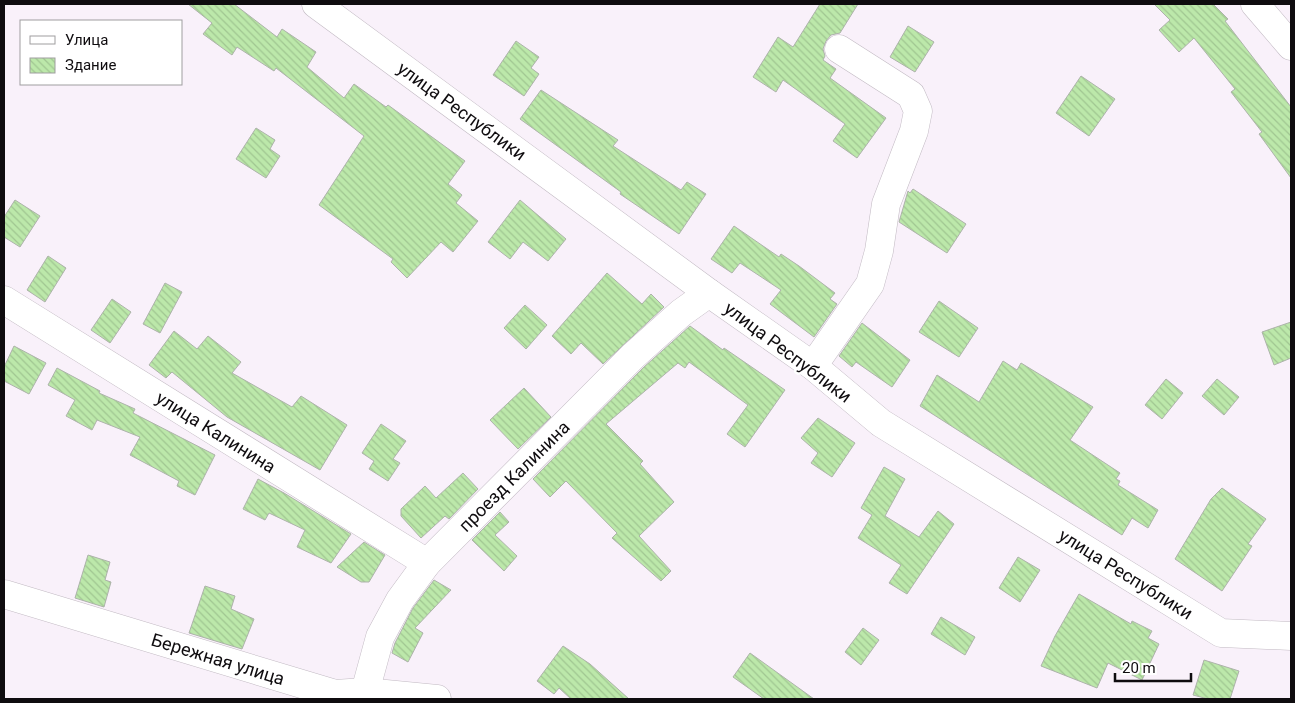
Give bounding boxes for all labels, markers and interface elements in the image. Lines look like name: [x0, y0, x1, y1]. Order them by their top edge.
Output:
legend: [20, 20, 182, 85]
text: Улица: [65, 31, 108, 49]
text: Здание: [65, 56, 116, 74]
street label: улица Республики: [394, 57, 530, 165]
street label: улица Республики: [720, 297, 856, 407]
street label: улица Калинина: [152, 387, 280, 477]
street label: проезд Калинина: [454, 416, 574, 536]
street label: улица Республики: [1055, 524, 1197, 624]
street label: Бережная улица: [149, 629, 287, 689]
scale bar: [1115, 650, 1191, 682]
text: 20 m: [1122, 659, 1156, 677]

